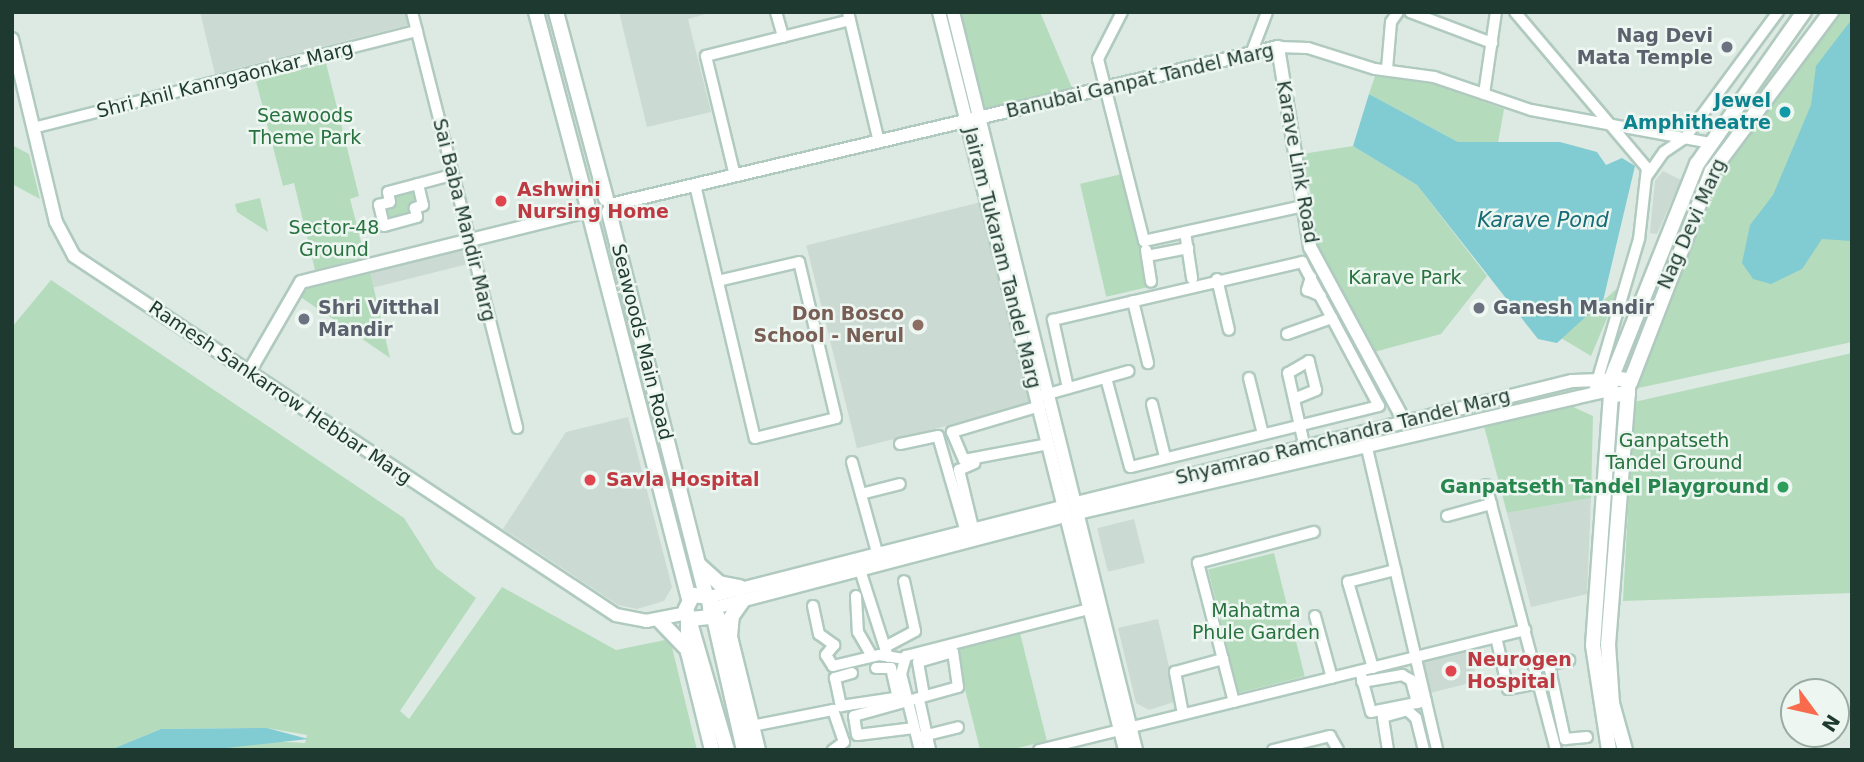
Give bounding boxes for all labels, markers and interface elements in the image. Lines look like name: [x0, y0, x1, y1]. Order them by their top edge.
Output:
place label: Nag Devi Mata Temple: [1577, 25, 1713, 69]
street label: Shri Anil Kanngaonkar Marg: [94, 37, 356, 123]
street label: Banubai Ganpat Tandel Marg: [1004, 39, 1276, 123]
marker: Nag Devi Mata Temple: [1719, 39, 1735, 55]
street label: Karave Link Road: [1271, 79, 1323, 245]
place label: Jewel Amphitheatre: [1623, 90, 1771, 134]
marker: Jewel Amphitheatre: [1777, 104, 1793, 120]
park label: Seawoods Theme Park: [249, 105, 361, 149]
street label: Sai Baba Mandir Marg: [428, 116, 500, 324]
street label: Jairam Tukaram Tandel Marg: [958, 125, 1046, 391]
street label: Nag Devi Marg: [1653, 155, 1731, 293]
place label: Ashwini Nursing Home: [517, 179, 669, 223]
marker: Ashwini Nursing Home: [491, 191, 511, 211]
water label: Karave Pond: [1477, 207, 1609, 233]
park label: Sector-48 Ground: [289, 217, 379, 261]
street label: Seawoods Main Road: [607, 242, 677, 442]
park label: Karave Park: [1348, 267, 1462, 289]
street label: Ramesh Sankarrow Hebbar Marg: [144, 296, 416, 490]
place label: Shri Vitthal Mandir: [318, 297, 440, 341]
place label: Ganesh Mandir: [1493, 297, 1654, 319]
marker: Ganesh Mandir: [1471, 300, 1487, 316]
place label: Don Bosco School - Nerul: [754, 303, 904, 347]
marker: Shri Vitthal Mandir: [296, 311, 312, 327]
marker: Don Bosco School - Nerul: [910, 317, 926, 333]
street label: Shyamrao Ramchandra Tandel Marg: [1173, 384, 1513, 490]
park label: Ganpatseth Tandel Ground: [1605, 430, 1743, 474]
place label: Savla Hospital: [606, 469, 760, 491]
marker: Savla Hospital: [580, 470, 600, 490]
place label: Ganpatseth Tandel Playground: [1440, 476, 1769, 498]
marker: Ganpatseth Tandel Playground: [1775, 479, 1791, 495]
park label: Mahatma Phule Garden: [1192, 600, 1320, 644]
place label: Neurogen Hospital: [1467, 649, 1572, 693]
marker: Neurogen Hospital: [1441, 661, 1461, 681]
north arrow: [1780, 678, 1850, 748]
text: N: [1817, 711, 1844, 736]

